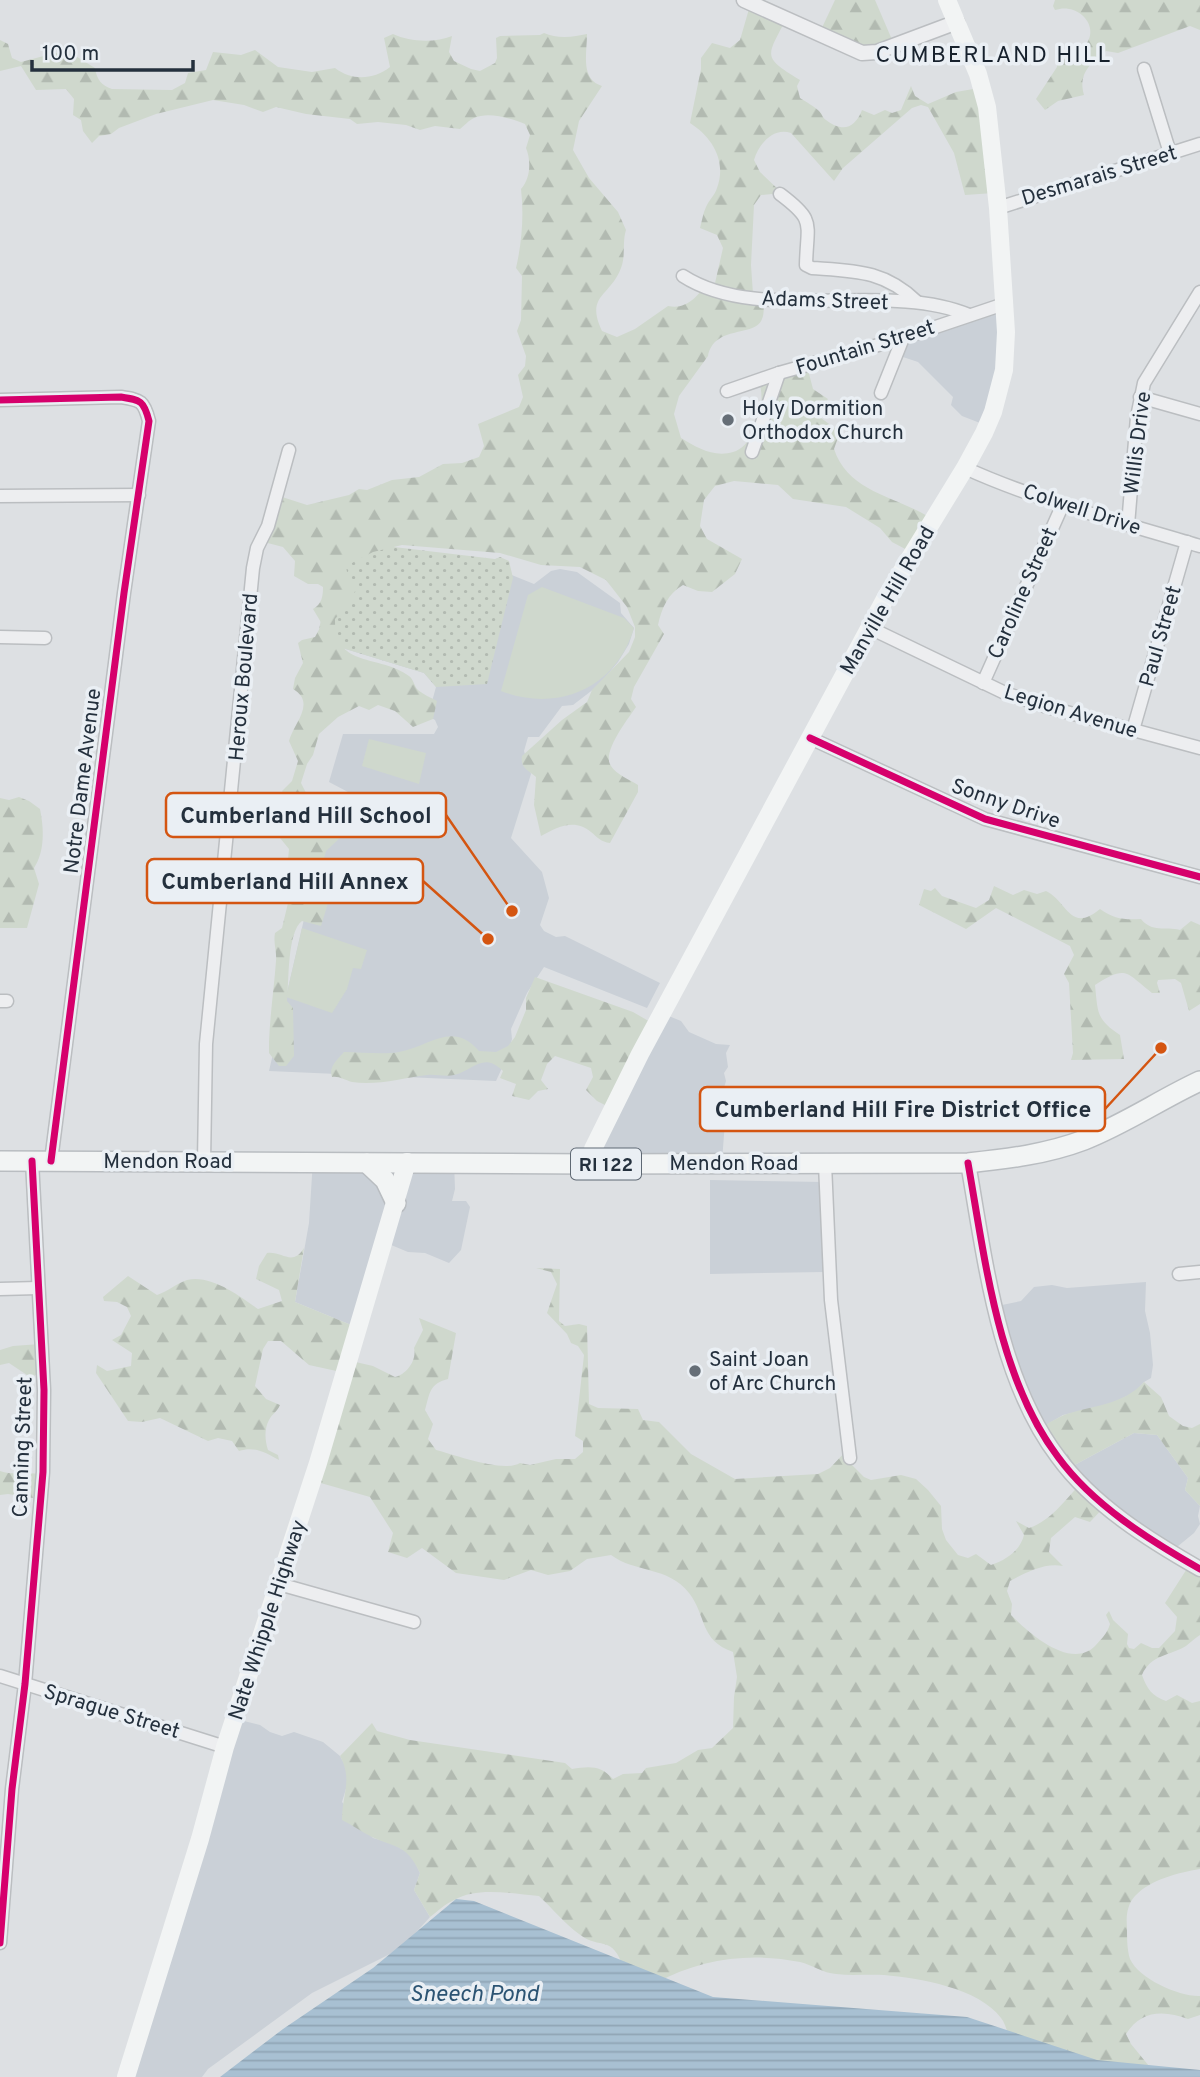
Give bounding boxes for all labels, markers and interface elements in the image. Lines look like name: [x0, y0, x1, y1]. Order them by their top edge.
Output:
scale bar: [32, 28, 192, 72]
text: 100 m: [42, 41, 99, 68]
district label: CUMBERLAND HILL: [876, 42, 1112, 71]
street label: Desmarais Street: [1019, 140, 1180, 213]
street label: Adams Street: [761, 286, 889, 317]
street label: Fountain Street: [793, 314, 938, 382]
street label: Willis Drive: [1119, 390, 1158, 496]
place label: Holy Dormition Orthodox Church: [742, 396, 904, 447]
marker: Holy Dormition Orthodox Church: [720, 412, 736, 428]
street label: Colwell Drive: [1019, 479, 1144, 542]
street label: Manville Hill Road: [835, 522, 942, 680]
street label: Caroline Street: [982, 524, 1064, 664]
street label: Paul Street: [1134, 583, 1189, 690]
street label: Heroux Boulevard: [224, 592, 265, 762]
street label: Legion Avenue: [1000, 679, 1141, 746]
street label: Notre Dame Avenue: [59, 687, 108, 875]
street label: Sonny Drive: [947, 773, 1064, 836]
callout: Cumberland Hill School: [166, 793, 446, 837]
text: Cumberland Hill School: [180, 803, 432, 832]
callout: Cumberland Hill Annex: [147, 859, 423, 903]
text: Cumberland Hill Annex: [161, 869, 409, 898]
callout: Cumberland Hill Fire District Office: [700, 1087, 1105, 1131]
text: Cumberland Hill Fire District Office: [715, 1097, 1091, 1126]
road number: RI 122: [571, 1148, 641, 1180]
street label: Mendon Road: [103, 1149, 233, 1176]
street label: Mendon Road: [669, 1151, 799, 1178]
place label: Saint Joan of Arc Church: [709, 1347, 836, 1398]
marker: Saint Joan of Arc Church: [687, 1363, 703, 1379]
street label: Canning Street: [8, 1376, 39, 1518]
street label: Nate Whipple Highway: [223, 1517, 314, 1724]
street label: Sprague Street: [40, 1679, 183, 1746]
water label: Sneech Pond: [409, 1981, 540, 2010]

